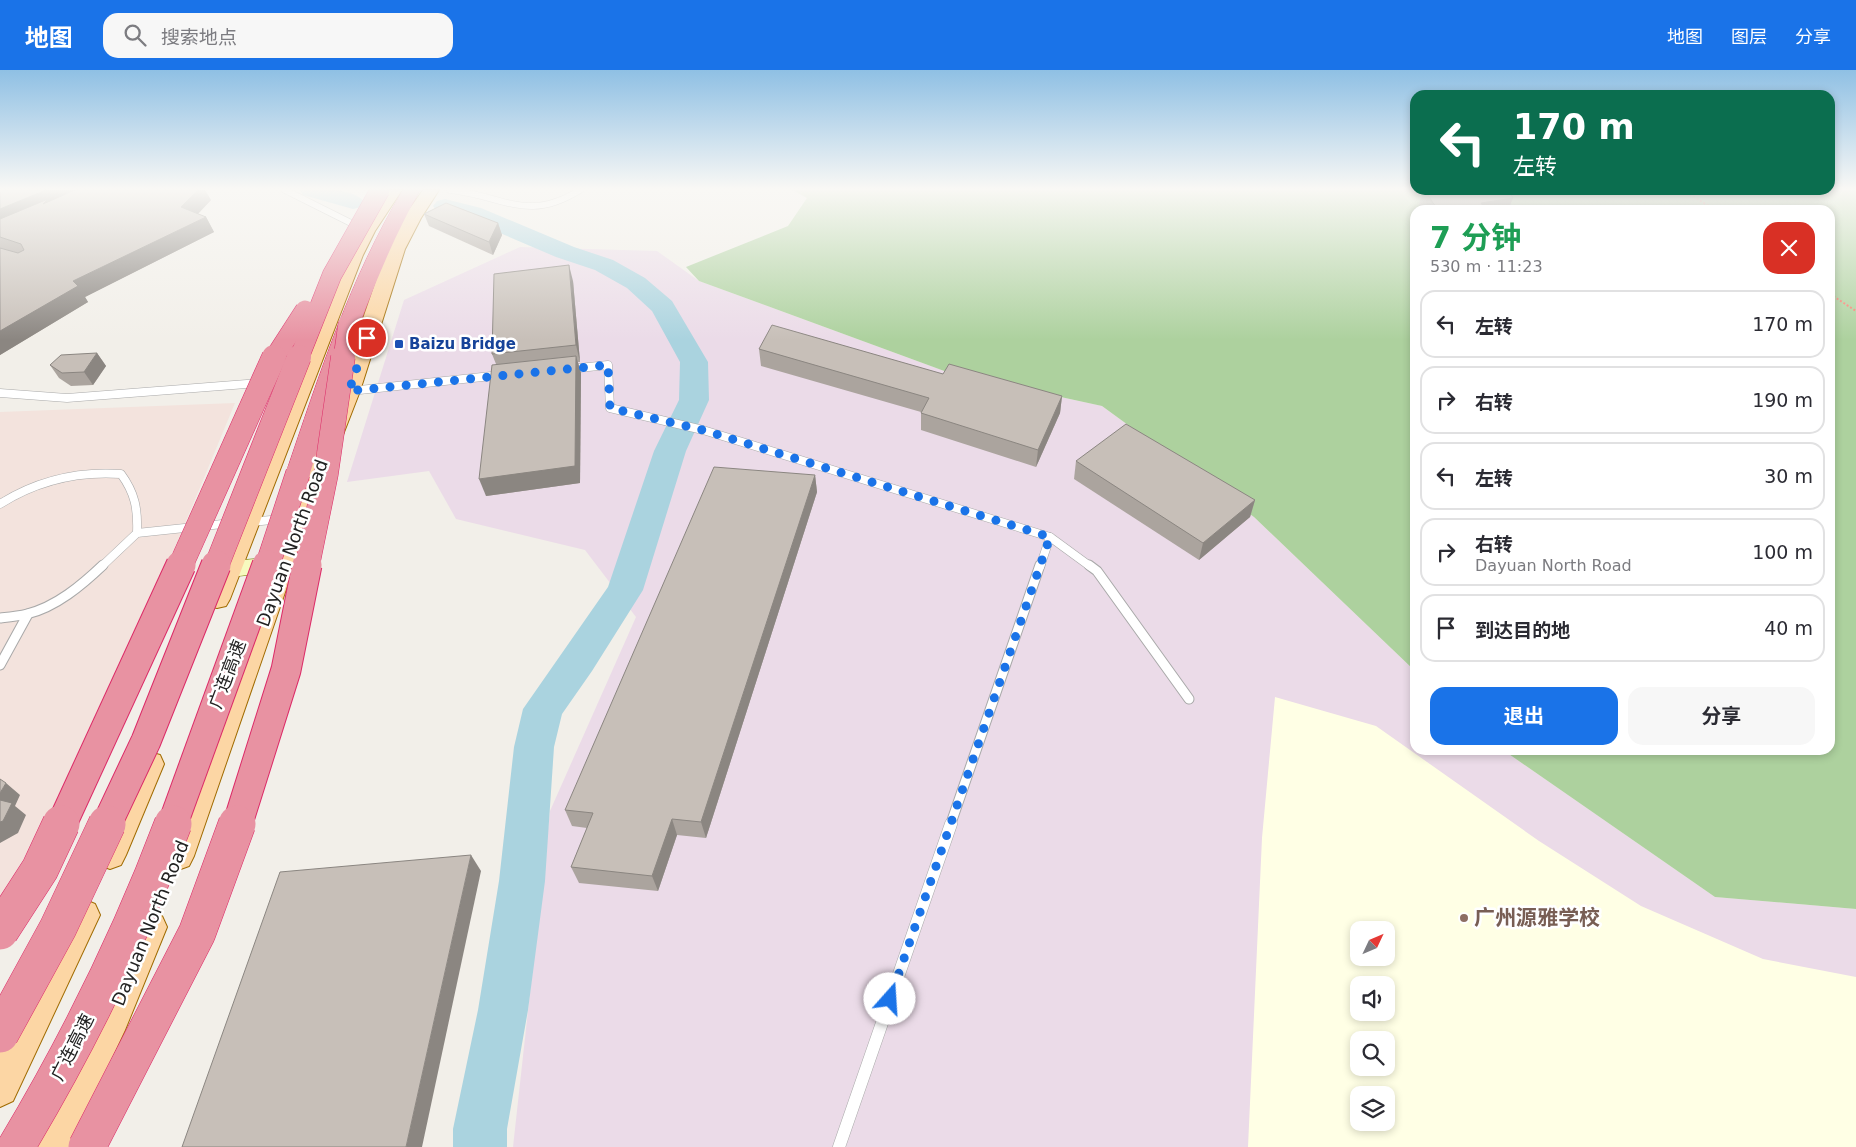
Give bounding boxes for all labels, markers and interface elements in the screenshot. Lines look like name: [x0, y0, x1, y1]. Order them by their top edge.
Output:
search box: [103, 13, 453, 58]
icon: search: [121, 21, 149, 49]
text: 地图: [25, 24, 73, 52]
text: 搜索地点: [161, 26, 237, 48]
text: 地图: [1667, 26, 1703, 47]
text: 图层: [1731, 26, 1767, 47]
text: 分享: [1795, 26, 1831, 47]
text: 170 m: [1513, 107, 1635, 147]
icon: left: [1430, 110, 1495, 175]
text: 左转: [1513, 154, 1557, 179]
text: 7 分钟: [1430, 220, 1521, 255]
button: close: [1763, 222, 1815, 274]
text: 530 m · 11:23: [1430, 257, 1543, 276]
icon: left: [1432, 310, 1460, 338]
text: 170 m: [1752, 313, 1813, 335]
text: 左转: [1475, 315, 1513, 337]
pin: [346, 317, 388, 359]
icon: arrive: [353, 324, 381, 352]
place label: Baizu Bridge: [409, 335, 516, 353]
marker: Baizu Bridge: [393, 338, 405, 350]
icon: right: [1432, 386, 1460, 414]
text: 190 m: [1752, 389, 1813, 411]
text: 右转: [1475, 391, 1513, 413]
street label: Dayuan North Road: [252, 457, 332, 629]
icon: left: [1432, 462, 1460, 490]
text: 30 m: [1764, 465, 1813, 487]
text: 左转: [1475, 467, 1513, 489]
text: 右转: [1475, 533, 1513, 555]
icon: right: [1432, 538, 1460, 566]
text: 100 m: [1752, 541, 1813, 563]
text: Dayuan North Road: [1475, 556, 1632, 575]
icon: arrive: [1432, 614, 1460, 642]
text: 40 m: [1764, 617, 1813, 639]
text: 到达目的地: [1475, 619, 1570, 641]
street label: 广连高速: [204, 637, 250, 711]
button: 退出: [1430, 687, 1618, 745]
button: 分享: [1628, 687, 1815, 745]
street label: Dayuan North Road: [107, 837, 193, 1009]
place label: 广州源雅学校: [1474, 906, 1600, 930]
marker: 广州源雅学校: [1458, 912, 1470, 924]
north arrow: [1350, 921, 1395, 966]
map controls: [1350, 921, 1395, 1131]
position arrow: [863, 972, 915, 1024]
button: sound: [1350, 976, 1395, 1021]
street label: 广连高速: [46, 1010, 98, 1084]
button: search: [1350, 1031, 1395, 1076]
button: layers: [1350, 1086, 1395, 1131]

